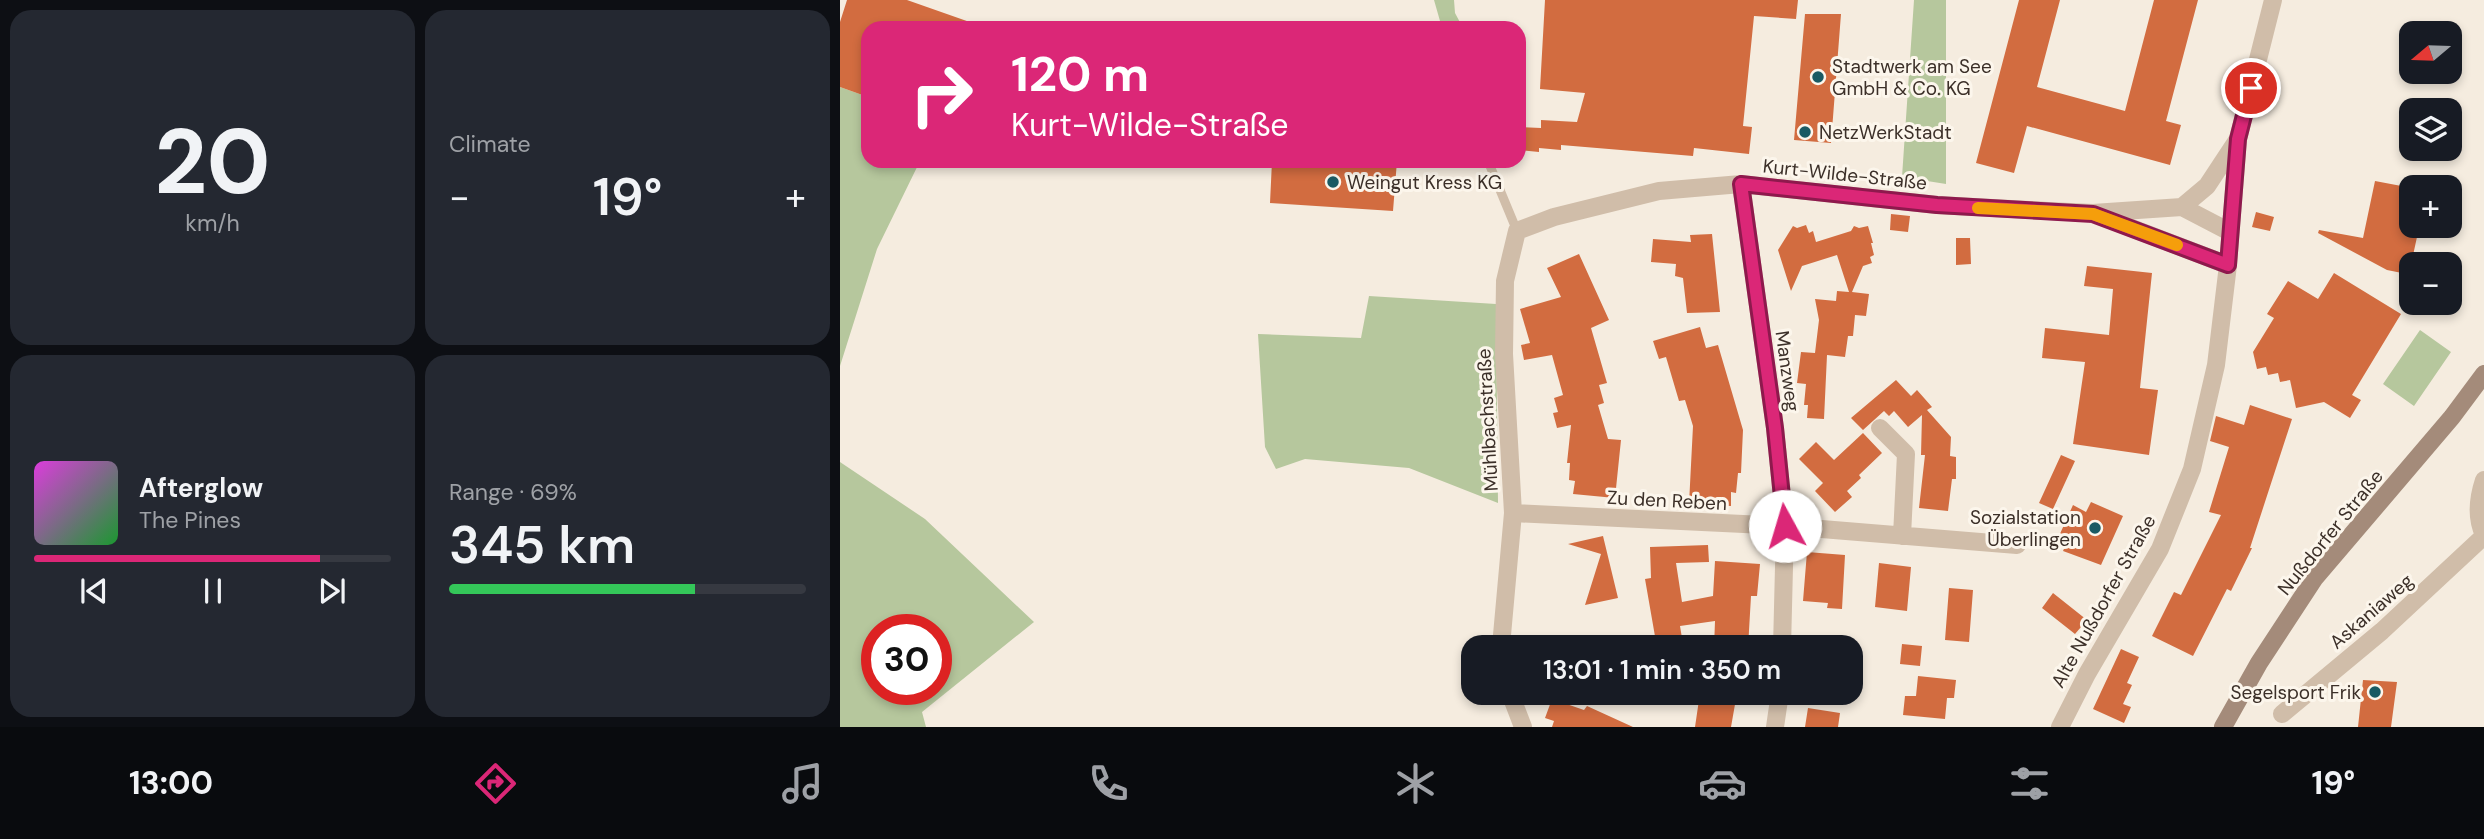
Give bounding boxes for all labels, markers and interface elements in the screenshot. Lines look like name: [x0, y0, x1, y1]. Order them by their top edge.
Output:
north arrow: [2399, 21, 2462, 84]
map controls: [2399, 21, 2462, 315]
text: 120 m: [1011, 42, 1149, 106]
icon: right: [896, 49, 987, 140]
place label: Stadtwerk am See GmbH & Co. KG: [1832, 54, 1992, 101]
pin: [2221, 58, 2281, 118]
marker: Stadtwerk am See GmbH & Co. KG: [1810, 69, 1826, 85]
icon: arrive: [2232, 69, 2270, 107]
button: layers: [2399, 98, 2462, 161]
text: 20: [154, 103, 271, 221]
text: Kurt-Wilde-Straße: [1011, 104, 1289, 146]
place label: NetzWerkStadt: [1819, 120, 1952, 145]
marker: NetzWerkStadt: [1797, 124, 1813, 140]
text: Climate: [449, 129, 531, 159]
street label: Kurt-Wilde-Straße: [1762, 153, 1928, 196]
text: 19°: [593, 163, 662, 231]
place label: Weingut Kress KG: [1347, 170, 1502, 195]
text: −: [449, 172, 470, 222]
text: +: [785, 172, 806, 222]
marker: Weingut Kress KG: [1325, 174, 1341, 190]
button: +: [2399, 175, 2462, 238]
text: km/h: [185, 208, 240, 238]
button: −: [2399, 252, 2462, 315]
street label: Manzweg: [1769, 329, 1806, 414]
street label: Mühlbachstraße: [1471, 348, 1504, 492]
street label: Nußdorfer Straße: [2272, 464, 2389, 600]
text: Afterglow: [139, 471, 263, 505]
text: Range · 69%: [449, 477, 577, 507]
street label: Zu den Reben: [1606, 485, 1728, 516]
position arrow: [1748, 489, 1822, 563]
text: The Pines: [139, 505, 241, 535]
place label: Sozialstation Überlingen: [1970, 505, 2081, 552]
street label: Alte Nußdorfer Straße: [2045, 510, 2161, 692]
text: 345 km: [449, 511, 635, 579]
marker: Sozialstation Überlingen: [2087, 520, 2103, 536]
street label: Askaniaweg: [2324, 568, 2419, 655]
icon: previous: [75, 572, 113, 610]
icon: pause: [194, 572, 232, 610]
icon: next: [313, 572, 351, 610]
speed limit sign: 30: [861, 614, 952, 705]
text: 13:01 · 1 min · 350 m: [1543, 653, 1781, 687]
place label: Segelsport Frik: [2230, 680, 2361, 705]
marker: Segelsport Frik: [2367, 684, 2383, 700]
icon: directions: [471, 759, 520, 808]
icon: music: [778, 759, 827, 808]
icon: phone: [1084, 759, 1133, 808]
icon: climate: [1391, 759, 1440, 808]
icon: car: [1698, 759, 1747, 808]
icon: filters: [2005, 759, 2054, 808]
text: 13:00: [129, 762, 213, 804]
text: 19°: [2312, 762, 2355, 804]

